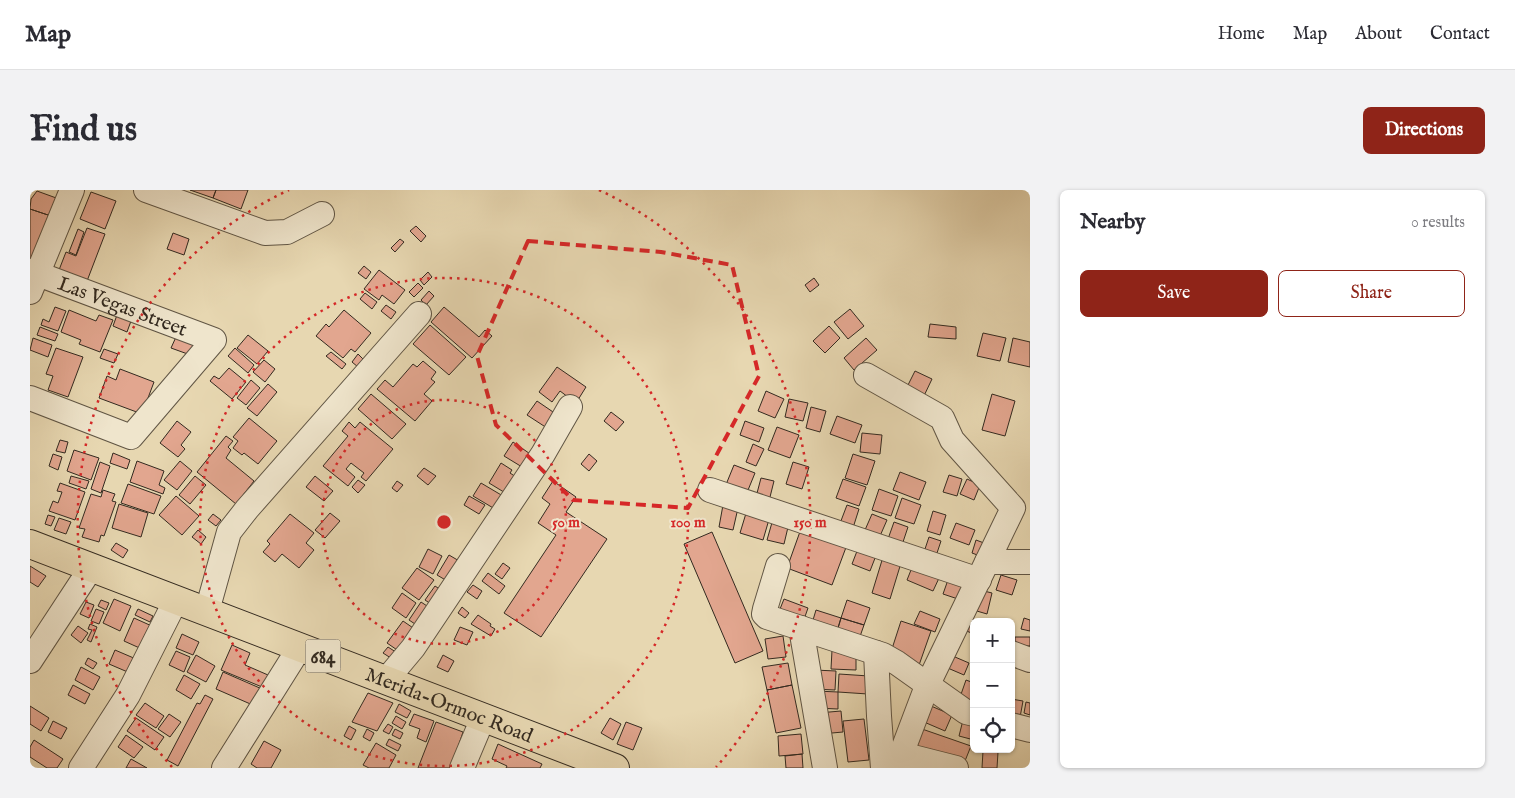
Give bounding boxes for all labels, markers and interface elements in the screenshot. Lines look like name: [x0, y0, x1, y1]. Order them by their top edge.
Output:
text: Map: [25, 19, 71, 50]
text: Home: [1218, 23, 1265, 46]
text: Map: [1293, 23, 1327, 46]
text: About: [1355, 23, 1402, 46]
text: Contact: [1430, 23, 1490, 46]
button: Directions: [1363, 107, 1485, 154]
text: Find us: [30, 108, 137, 153]
text: Nearby: [1080, 209, 1145, 236]
text: 0 results: [1411, 213, 1465, 233]
button: Save: [1080, 270, 1268, 317]
button: Share: [1278, 270, 1465, 317]
street label: Las Vegas Street: [54, 272, 190, 343]
centre of rings: [435, 513, 453, 531]
text: 50 m: [552, 513, 580, 532]
text: 100 m: [670, 513, 706, 532]
text: 150 m: [793, 513, 827, 532]
map controls: [970, 618, 1015, 753]
button: +: [970, 618, 1015, 663]
road number: 684: [306, 640, 340, 672]
street label: Merida-Ormoc Road: [361, 663, 536, 749]
button: −: [970, 663, 1015, 708]
button: locate: [970, 708, 1015, 753]

